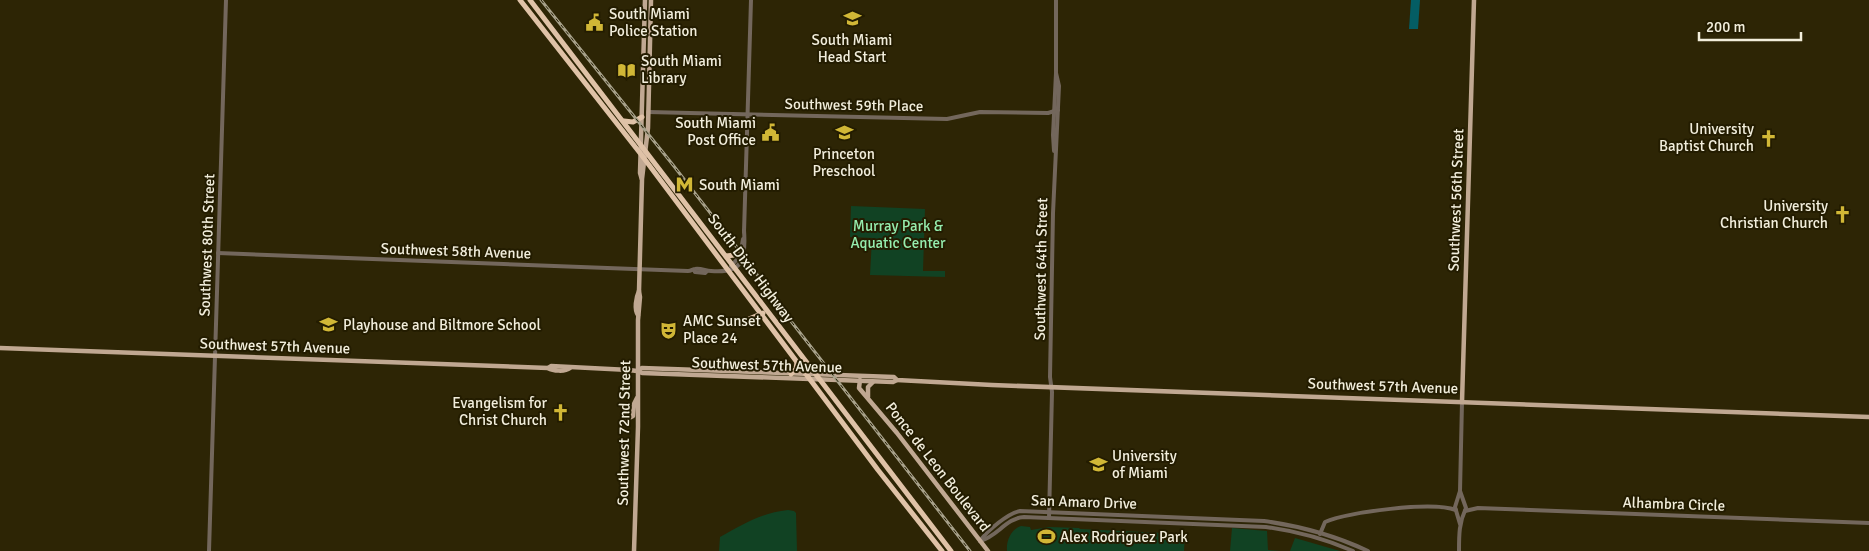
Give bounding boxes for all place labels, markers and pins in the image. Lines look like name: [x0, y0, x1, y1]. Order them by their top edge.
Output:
place label: South Miami Police Station: [609, 5, 698, 40]
school or university icon: South Miami Head Start: [842, 9, 862, 29]
public building icon: South Miami Police Station: [585, 13, 605, 33]
place label: South Miami Head Start: [812, 31, 892, 66]
place label: South Miami Library: [641, 52, 722, 87]
library icon: South Miami Library: [617, 60, 637, 80]
place label: South Miami Post Office: [675, 114, 756, 149]
place label: University Baptist Church: [1659, 120, 1754, 155]
public building icon: South Miami Post Office: [760, 122, 780, 142]
school or university icon: Princeton Preschool: [834, 123, 854, 143]
church icon: University Baptist Church: [1758, 128, 1778, 148]
place label: Princeton Preschool: [813, 145, 875, 180]
metro station icon: South Miami: [675, 175, 695, 195]
place label: South Miami: [699, 176, 780, 194]
place label: University Christian Church: [1720, 197, 1828, 232]
church icon: University Christian Church: [1832, 205, 1852, 225]
place label: AMC Sunset Place 24: [683, 312, 761, 347]
school or university icon: Playhouse and Biltmore School: [319, 315, 339, 335]
place label: Playhouse and Biltmore School: [343, 316, 541, 334]
theatre icon: AMC Sunset Place 24: [659, 320, 679, 340]
place label: Evangelism for Christ Church: [452, 394, 547, 429]
church icon: Evangelism for Christ Church: [551, 402, 571, 422]
place label: University of Miami: [1112, 447, 1177, 482]
school or university icon: University of Miami: [1088, 455, 1108, 475]
sports icon: Alex Rodriguez Park: [1036, 527, 1056, 547]
place label: Alex Rodriguez Park: [1060, 528, 1188, 546]

